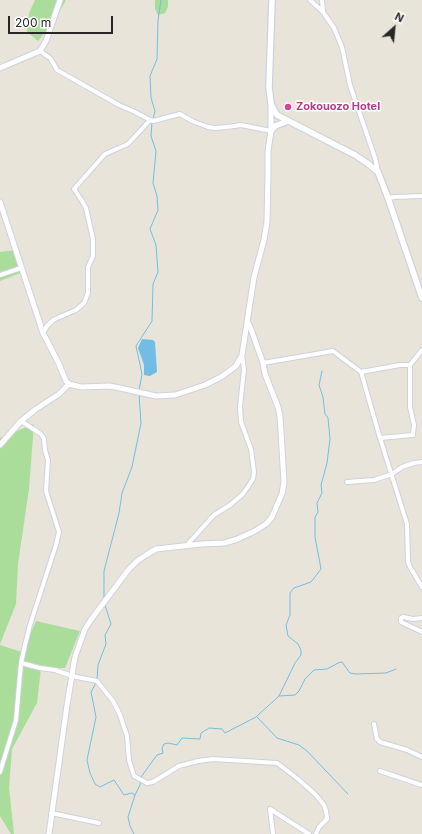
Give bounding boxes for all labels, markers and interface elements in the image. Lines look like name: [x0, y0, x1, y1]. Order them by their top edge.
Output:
scale bar: [10, 8, 115, 34]
north arrow: [374, 8, 414, 48]
text: N: [393, 9, 406, 25]
text: 200 m: [15, 15, 51, 30]
place label: Zokouozo Hotel: [296, 100, 380, 114]
marker: Zokouozo Hotel: [283, 102, 293, 112]

